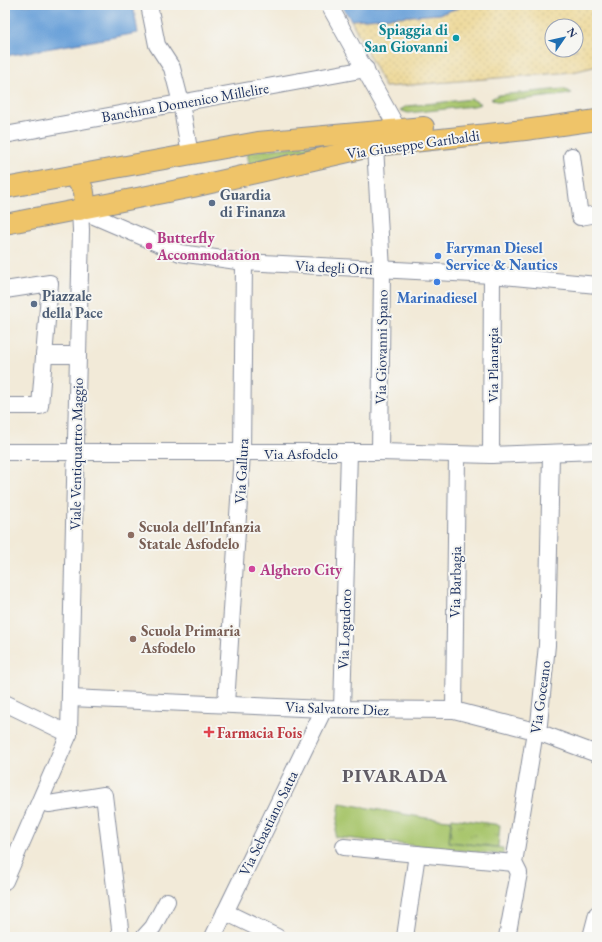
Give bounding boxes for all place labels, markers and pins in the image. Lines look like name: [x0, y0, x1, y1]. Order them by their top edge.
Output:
place label: Spiaggia di San Giovanni: [365, 20, 449, 56]
marker: Spiaggia di San Giovanni: [451, 33, 461, 43]
place label: Guardia di Finanza: [220, 185, 286, 221]
marker: Guardia di Finanza: [207, 198, 217, 208]
place label: Butterfly Accommodation: [156, 228, 261, 264]
place label: Faryman Diesel Service & Nautics: [446, 238, 558, 274]
marker: Butterfly Accommodation: [144, 241, 154, 251]
marker: Faryman Diesel Service & Nautics: [433, 251, 443, 261]
marker: Marinadiesel: [432, 277, 442, 287]
place label: Piazzale della Pace: [42, 286, 103, 322]
place label: Marinadiesel: [397, 288, 478, 307]
marker: Piazzale della Pace: [29, 299, 39, 309]
place label: Scuola dell'Infanzia Statale Asfodelo: [139, 517, 261, 553]
marker: Scuola dell'Infanzia Statale Asfodelo: [126, 530, 136, 540]
place label: Alghero City: [259, 560, 343, 579]
marker: Alghero City: [247, 564, 257, 574]
place label: Scuola Primaria Asfodelo: [140, 621, 241, 657]
marker: Scuola Primaria Asfodelo: [128, 634, 138, 644]
place label: Farmacia Fois: [217, 723, 302, 742]
marker: Farmacia Fois: [204, 727, 214, 737]

